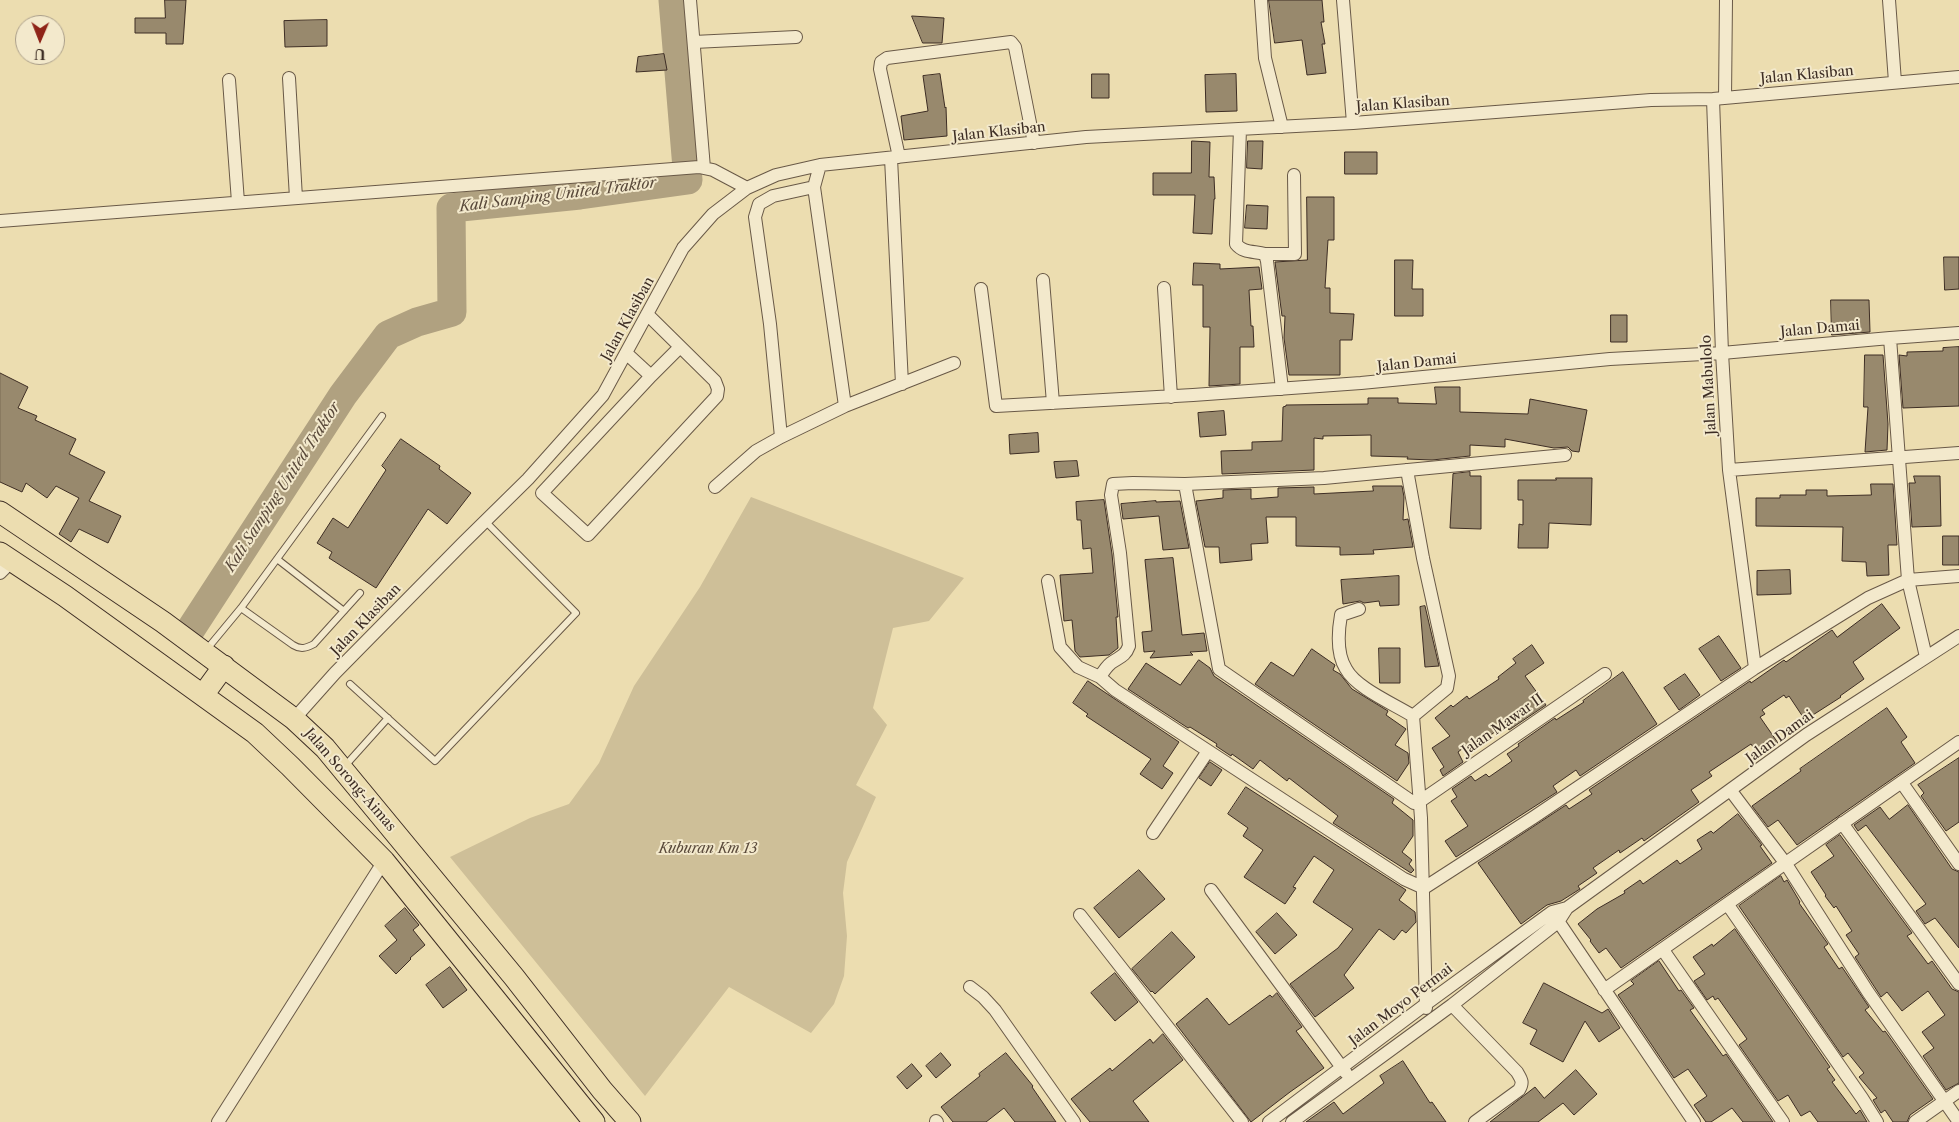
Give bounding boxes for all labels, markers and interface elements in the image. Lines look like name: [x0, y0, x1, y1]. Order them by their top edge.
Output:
north arrow: [15, 15, 65, 65]
text: U: [34, 45, 46, 63]
street label: Jalan Klasiban: [1760, 63, 1854, 87]
street label: Jalan Klasiban: [1356, 92, 1450, 116]
street label: Jalan Klasiban: [952, 119, 1046, 145]
water label: Kali Samping United Traktor: [458, 174, 658, 216]
street label: Jalan Klasiban: [598, 274, 658, 364]
street label: Jalan Damai: [1780, 317, 1860, 341]
street label: Jalan Mabulolo: [1698, 335, 1720, 435]
street label: Jalan Damai: [1377, 350, 1457, 376]
water label: Kali Samping United Traktor: [221, 399, 345, 575]
street label: Jalan Klasiban: [327, 581, 405, 659]
street label: Jalan Mawar II: [1459, 691, 1547, 759]
street label: Jalan Damai: [1743, 707, 1817, 767]
street label: Jalan Sorong-Aimas: [301, 725, 399, 835]
park label: Kuburan Km 13: [659, 841, 757, 857]
street label: Jalan Moyo Permai: [1346, 961, 1456, 1049]

